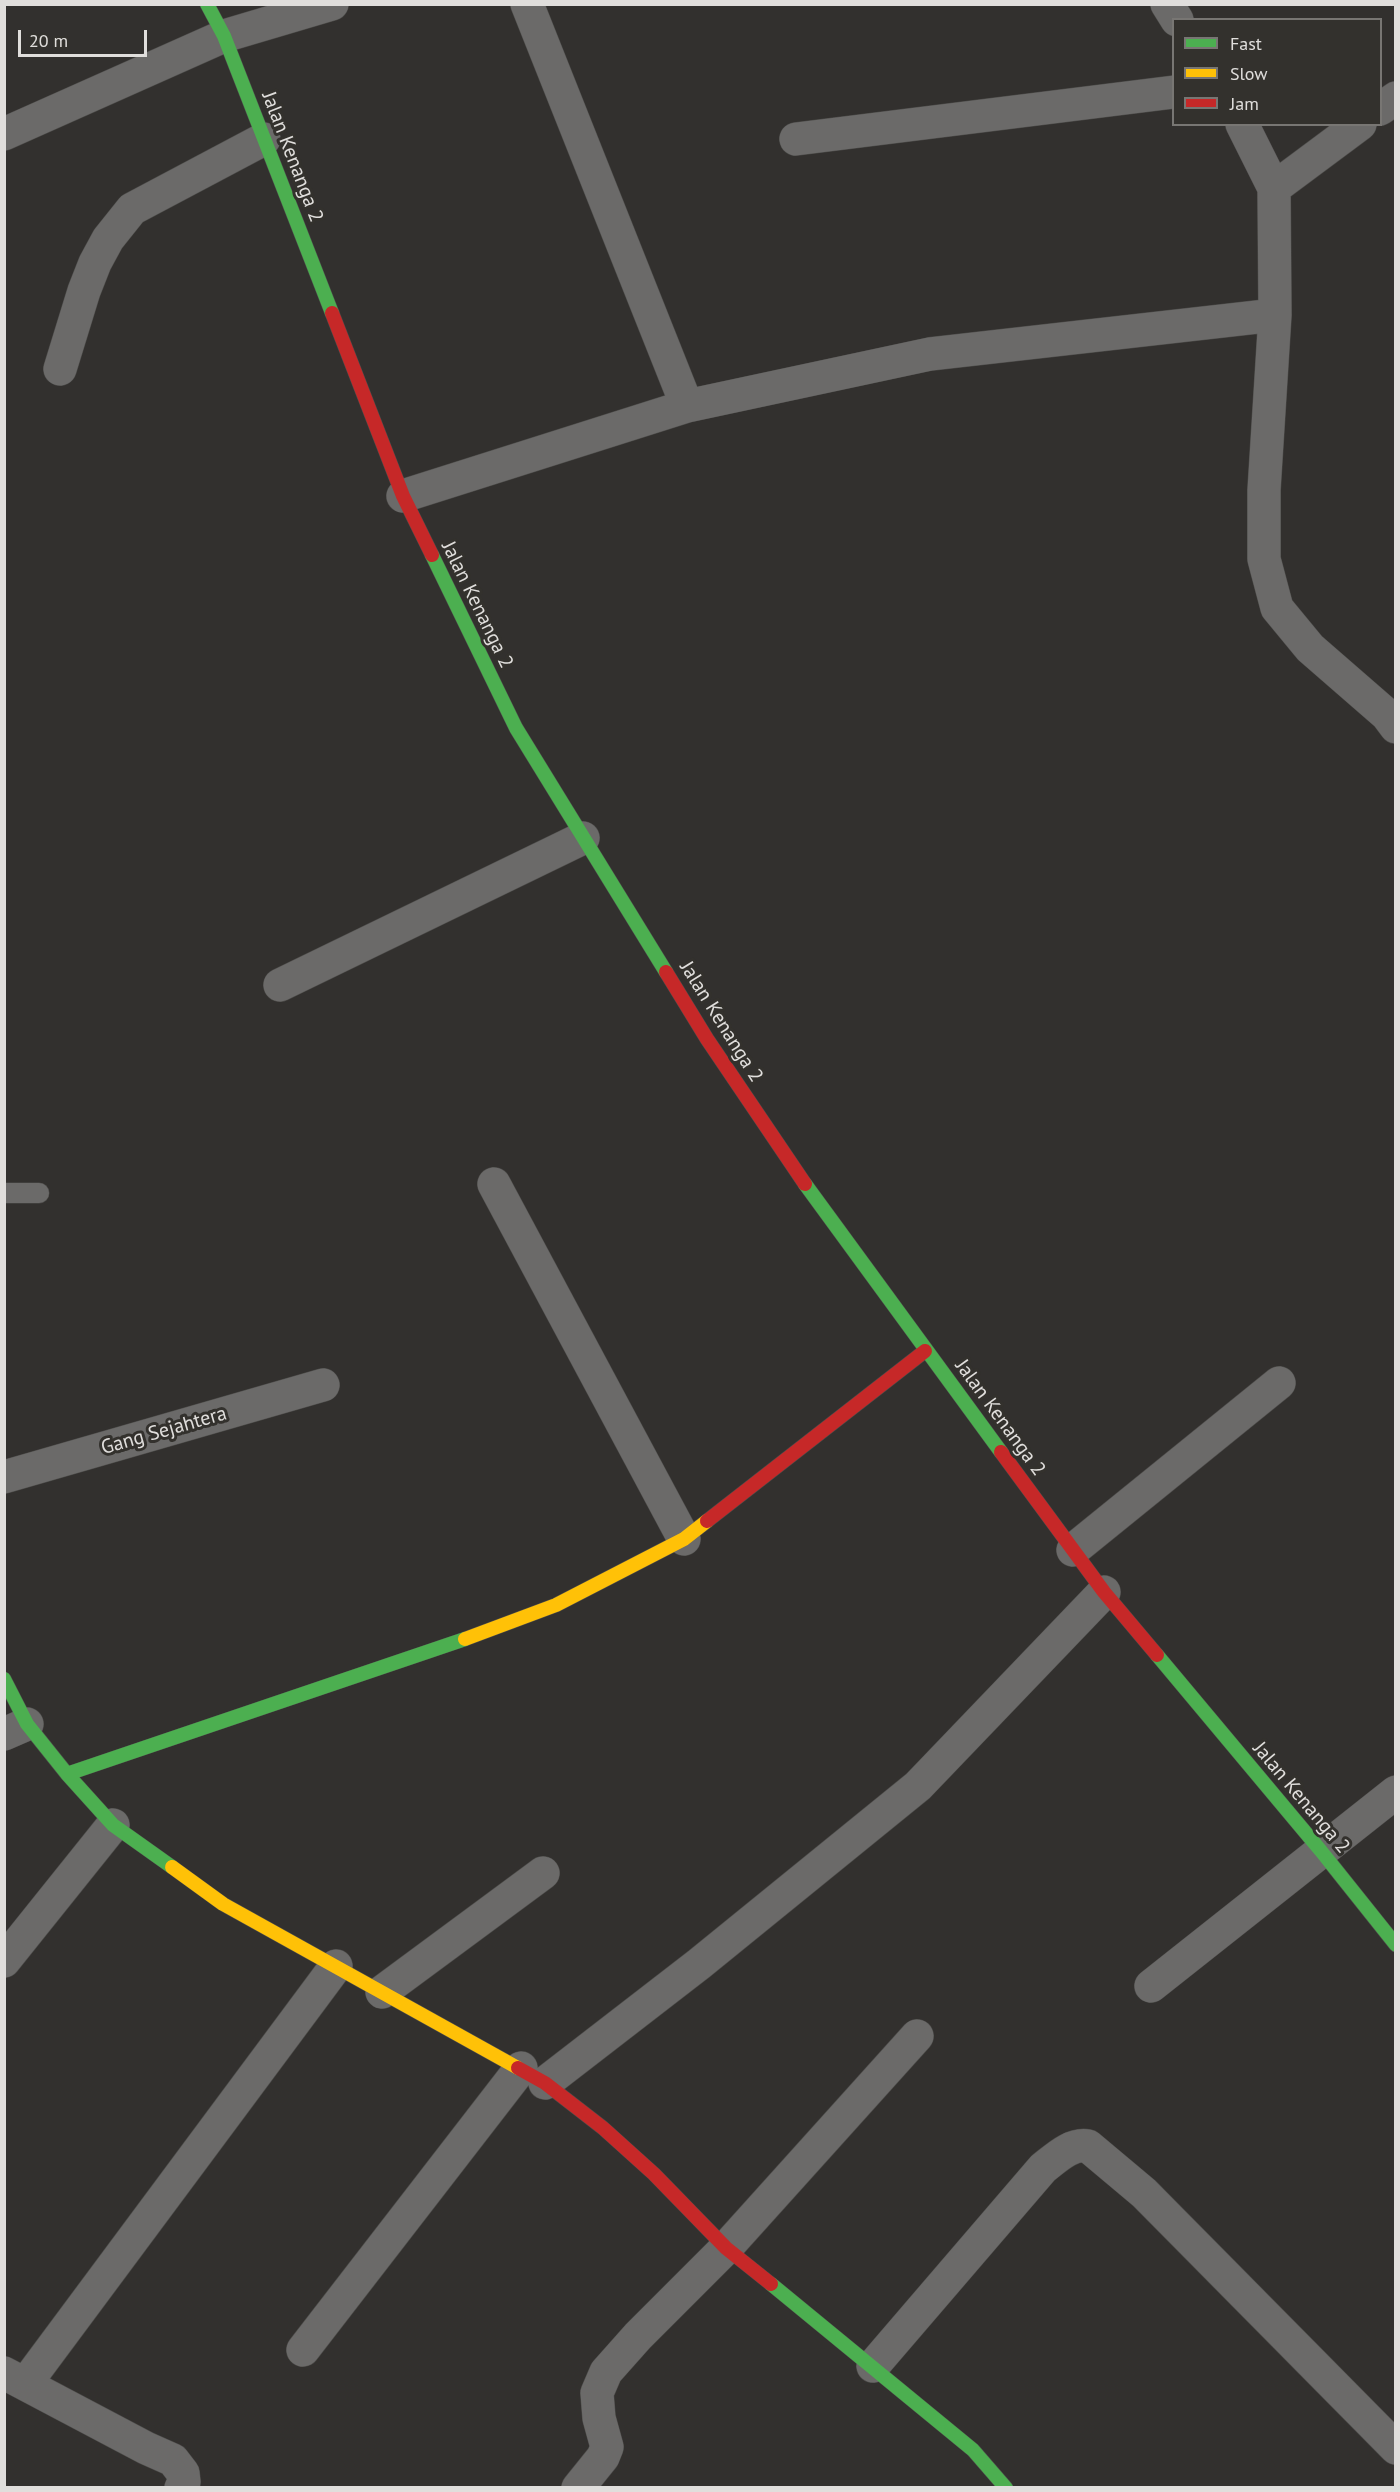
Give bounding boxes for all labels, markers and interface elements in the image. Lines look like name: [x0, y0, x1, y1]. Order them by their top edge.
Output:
scale bar: [21, 18, 150, 56]
legend: [1172, 18, 1382, 126]
text: 20 m: [29, 29, 68, 52]
text: Fast: [1230, 32, 1262, 55]
text: Slow: [1230, 62, 1268, 85]
street label: Jalan Kenanga 2: [256, 88, 328, 226]
text: Jam: [1230, 92, 1259, 115]
street label: Jalan Kenanga 2: [436, 538, 518, 672]
street label: Jalan Kenanga 2: [674, 957, 768, 1087]
street label: Jalan Kenanga 2: [950, 1355, 1050, 1481]
street label: Gang Sejahtera: [98, 1402, 230, 1460]
street label: Jalan Kenanga 2: [1247, 1737, 1355, 1859]

